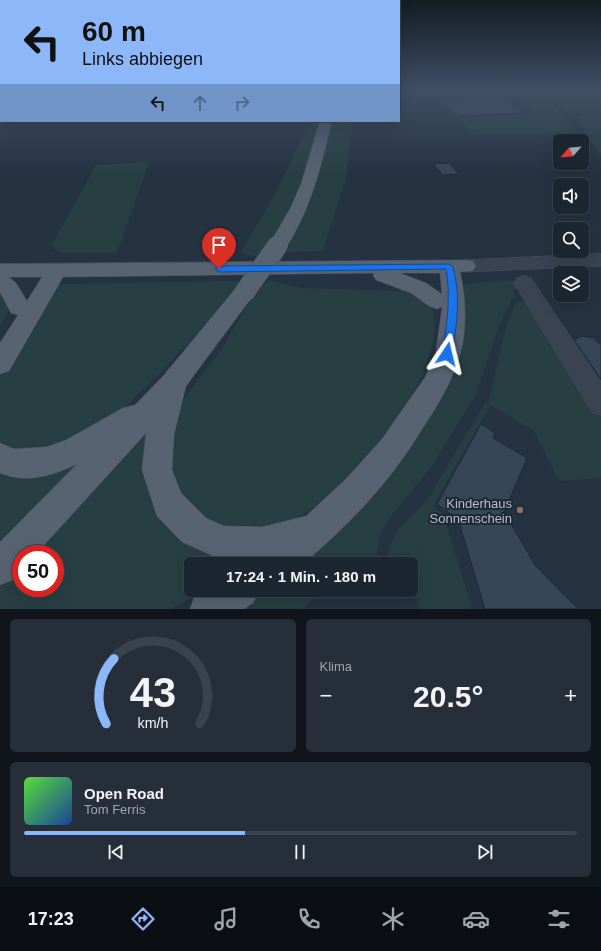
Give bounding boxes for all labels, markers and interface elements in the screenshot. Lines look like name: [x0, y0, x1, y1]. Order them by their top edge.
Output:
icon: left: [16, 16, 68, 68]
text: 60 m: [82, 16, 146, 47]
text: Links abbiegen: [82, 49, 203, 69]
icon: left: [147, 92, 169, 114]
icon: ahead: [189, 92, 211, 114]
icon: right: [231, 92, 253, 114]
north arrow: [553, 134, 589, 170]
map controls: [553, 134, 589, 302]
button: sound: [553, 178, 589, 214]
button: search: [553, 222, 589, 258]
pin: [202, 228, 236, 269]
icon: arrive: [208, 234, 230, 256]
button: layers: [553, 266, 589, 302]
position arrow: [426, 333, 468, 375]
place label: Kinderhaus Sonnenschein: [430, 496, 512, 526]
marker: Kinderhaus Sonnenschein: [515, 505, 525, 515]
speed limit sign: 50: [12, 545, 64, 597]
text: 17:24 · 1 Min. · 180 m: [226, 568, 376, 585]
text: Klima: [320, 659, 352, 674]
text: 43: [130, 668, 176, 715]
text: 20.5°: [413, 680, 483, 713]
text: −: [320, 683, 332, 708]
text: +: [564, 683, 577, 708]
text: km/h: [137, 714, 168, 730]
text: Open Road: [84, 785, 164, 802]
text: Tom Ferris: [84, 802, 145, 817]
icon: previous: [105, 841, 127, 863]
icon: pause: [289, 841, 311, 863]
icon: next: [474, 841, 496, 863]
icon: directions: [129, 905, 157, 933]
icon: music: [212, 905, 240, 933]
icon: phone: [295, 905, 323, 933]
icon: climate: [379, 905, 407, 933]
icon: car: [462, 905, 490, 933]
icon: filters: [545, 905, 573, 933]
text: 17:23: [28, 909, 74, 929]

